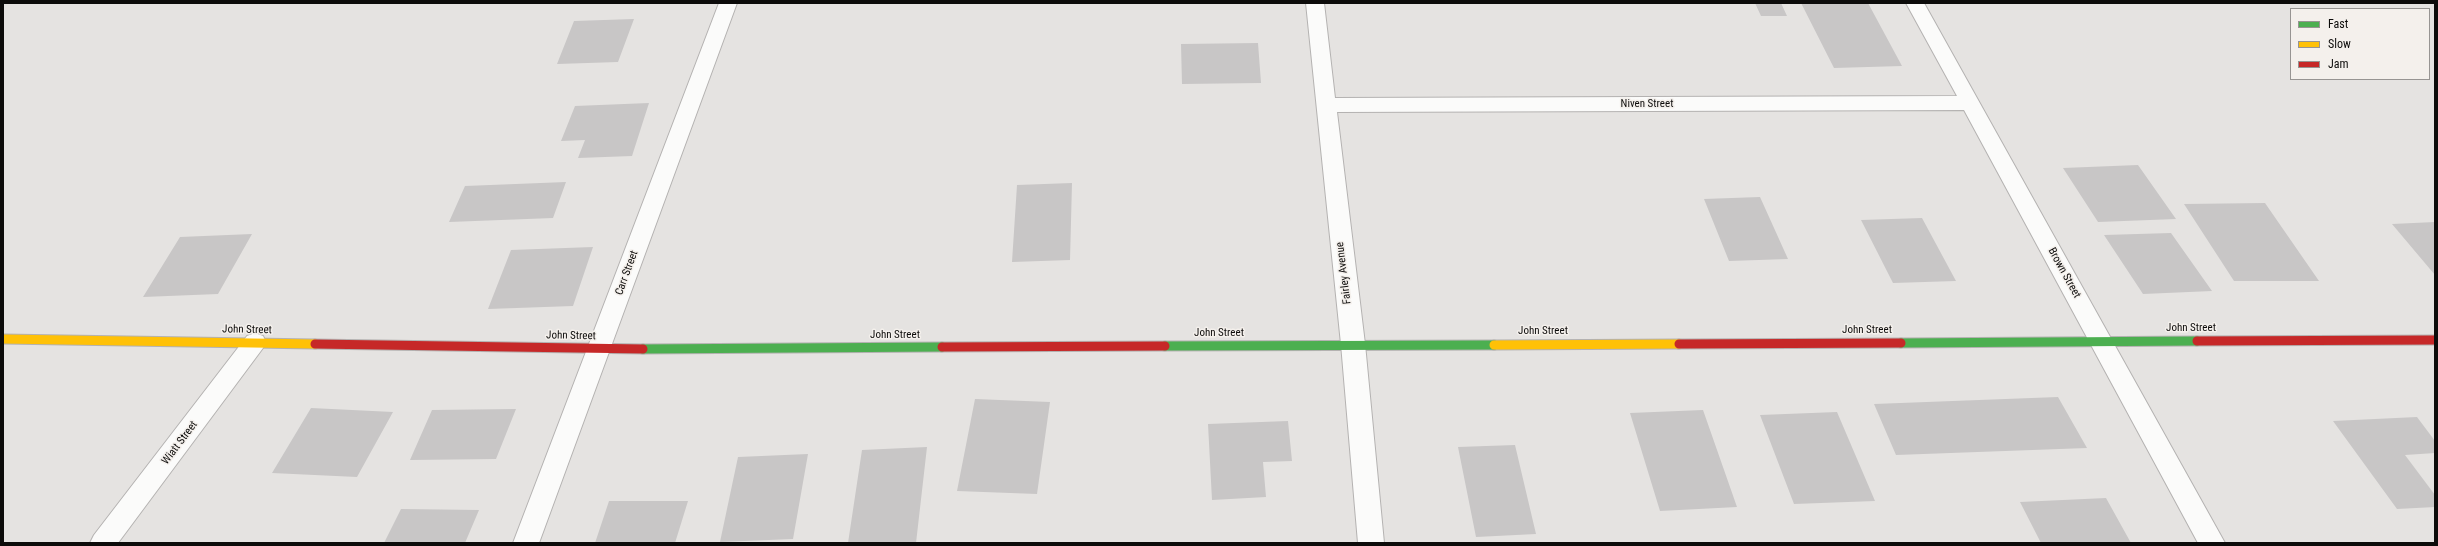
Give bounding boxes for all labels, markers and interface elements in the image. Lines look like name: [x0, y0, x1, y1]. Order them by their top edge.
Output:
legend: [2290, 8, 2430, 80]
text: Fast: [2328, 17, 2348, 31]
text: Slow: [2328, 37, 2351, 51]
text: Jam: [2328, 57, 2349, 71]
street label: Niven Street: [1621, 97, 1673, 111]
street label: Fairley Avenue: [1334, 241, 1354, 305]
street label: Brown Street: [2045, 246, 2083, 300]
street label: Carr Street: [613, 249, 641, 297]
street label: John Street: [2166, 321, 2216, 335]
street label: John Street: [222, 323, 272, 337]
street label: John Street: [1842, 323, 1892, 337]
street label: John Street: [1518, 324, 1568, 338]
street label: John Street: [1194, 326, 1244, 340]
street label: John Street: [870, 328, 920, 342]
street label: John Street: [546, 329, 596, 343]
street label: Wiatt Street: [159, 419, 201, 467]

